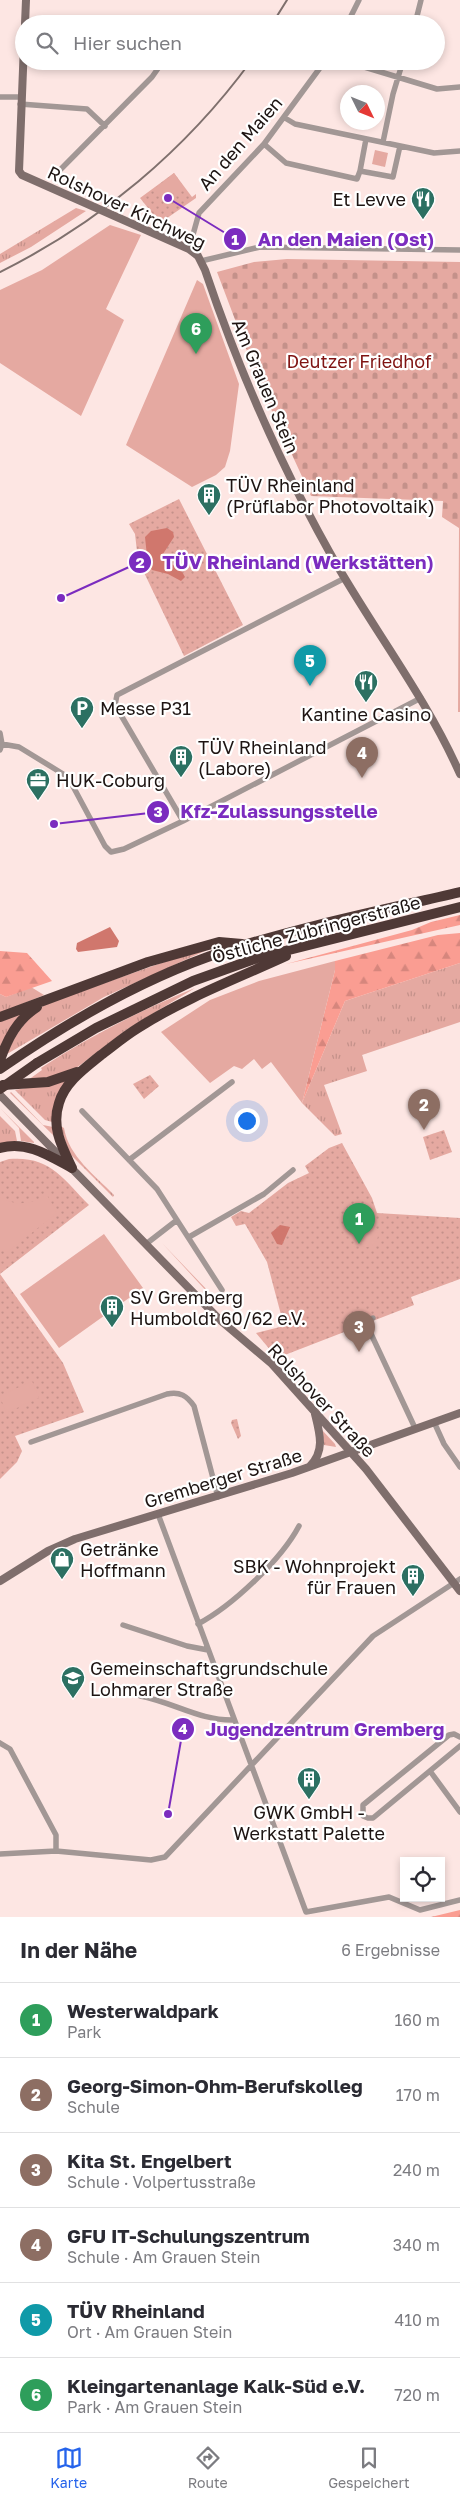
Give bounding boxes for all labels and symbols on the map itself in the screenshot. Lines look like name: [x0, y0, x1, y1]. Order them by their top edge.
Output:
north arrow: [340, 85, 385, 130]
street label: An den Maien: [193, 92, 287, 194]
street label: Rolshover Kirchweg: [44, 161, 210, 253]
restaurant icon: Et Levve: [410, 186, 436, 220]
place label: Et Levve: [332, 188, 406, 210]
callout: An den Maien (Ost): [223, 222, 444, 256]
text: An den Maien (Ost): [258, 227, 434, 250]
text: 1: [231, 230, 239, 248]
pin: 6: [180, 313, 212, 354]
street label: Am Grauen Stein: [228, 316, 304, 456]
park label: Deutzer Friedhof: [287, 350, 432, 372]
place label: TÜV Rheinland (Prüflabor Photovoltaik): [226, 474, 435, 517]
building icon: TÜV Rheinland (Prüflabor Photovoltaik): [196, 482, 222, 516]
callout: TÜV Rheinland (Werkstätten): [127, 545, 444, 579]
text: TÜV Rheinland (Werkstätten): [162, 550, 434, 573]
text: 2: [135, 553, 145, 571]
pin: 5: [294, 645, 326, 686]
restaurant icon: Kantine Casino: [353, 669, 379, 703]
parking icon: Messe P31: [69, 695, 95, 729]
place label: Messe P31: [100, 697, 191, 719]
place label: Kantine Casino: [301, 703, 431, 725]
place label: TÜV Rheinland (Labore): [198, 736, 327, 779]
pin: 4: [346, 737, 378, 778]
building icon: TÜV Rheinland (Labore): [168, 744, 194, 778]
office icon: HUK-Coburg: [25, 767, 51, 801]
place label: HUK-Coburg: [56, 769, 165, 791]
callout: Kfz-Zulassungsstelle: [145, 795, 388, 829]
text: Kfz-Zulassungsstelle: [180, 799, 378, 822]
text: 3: [153, 802, 163, 820]
street label: Östliche Zubringerstraße: [209, 891, 423, 967]
pin: 2: [408, 1089, 440, 1130]
your location: [234, 1108, 260, 1134]
pin: 1: [343, 1203, 375, 1244]
place label: SV Gremberg Humboldt 60/62 e.V.: [130, 1286, 306, 1329]
building icon: SV Gremberg Humboldt 60/62 e.V.: [99, 1294, 125, 1328]
pin: 3: [343, 1311, 375, 1352]
street label: Rolshover Straße: [264, 1339, 380, 1461]
street label: Gremberger Straße: [142, 1444, 304, 1512]
place label: Getränke Hoffmann: [80, 1538, 166, 1581]
shop icon: Getränke Hoffmann: [49, 1546, 75, 1580]
place label: SBK - Wohnprojekt für Frauen: [233, 1555, 396, 1598]
building icon: SBK - Wohnprojekt für Frauen: [400, 1563, 426, 1597]
place label: Gemeinschaftsgrundschule Lohmarer Straße: [90, 1657, 328, 1700]
school or university icon: Gemeinschaftsgrundschule Lohmarer Straße: [60, 1665, 86, 1699]
callout: Jugendzentrum Gremberg: [171, 1712, 455, 1746]
text: Jugendzentrum Gremberg: [206, 1717, 444, 1740]
text: 4: [178, 1719, 188, 1737]
building icon: GWK GmbH - Werkstatt Palette: [296, 1766, 322, 1800]
place label: GWK GmbH - Werkstatt Palette: [233, 1801, 385, 1844]

